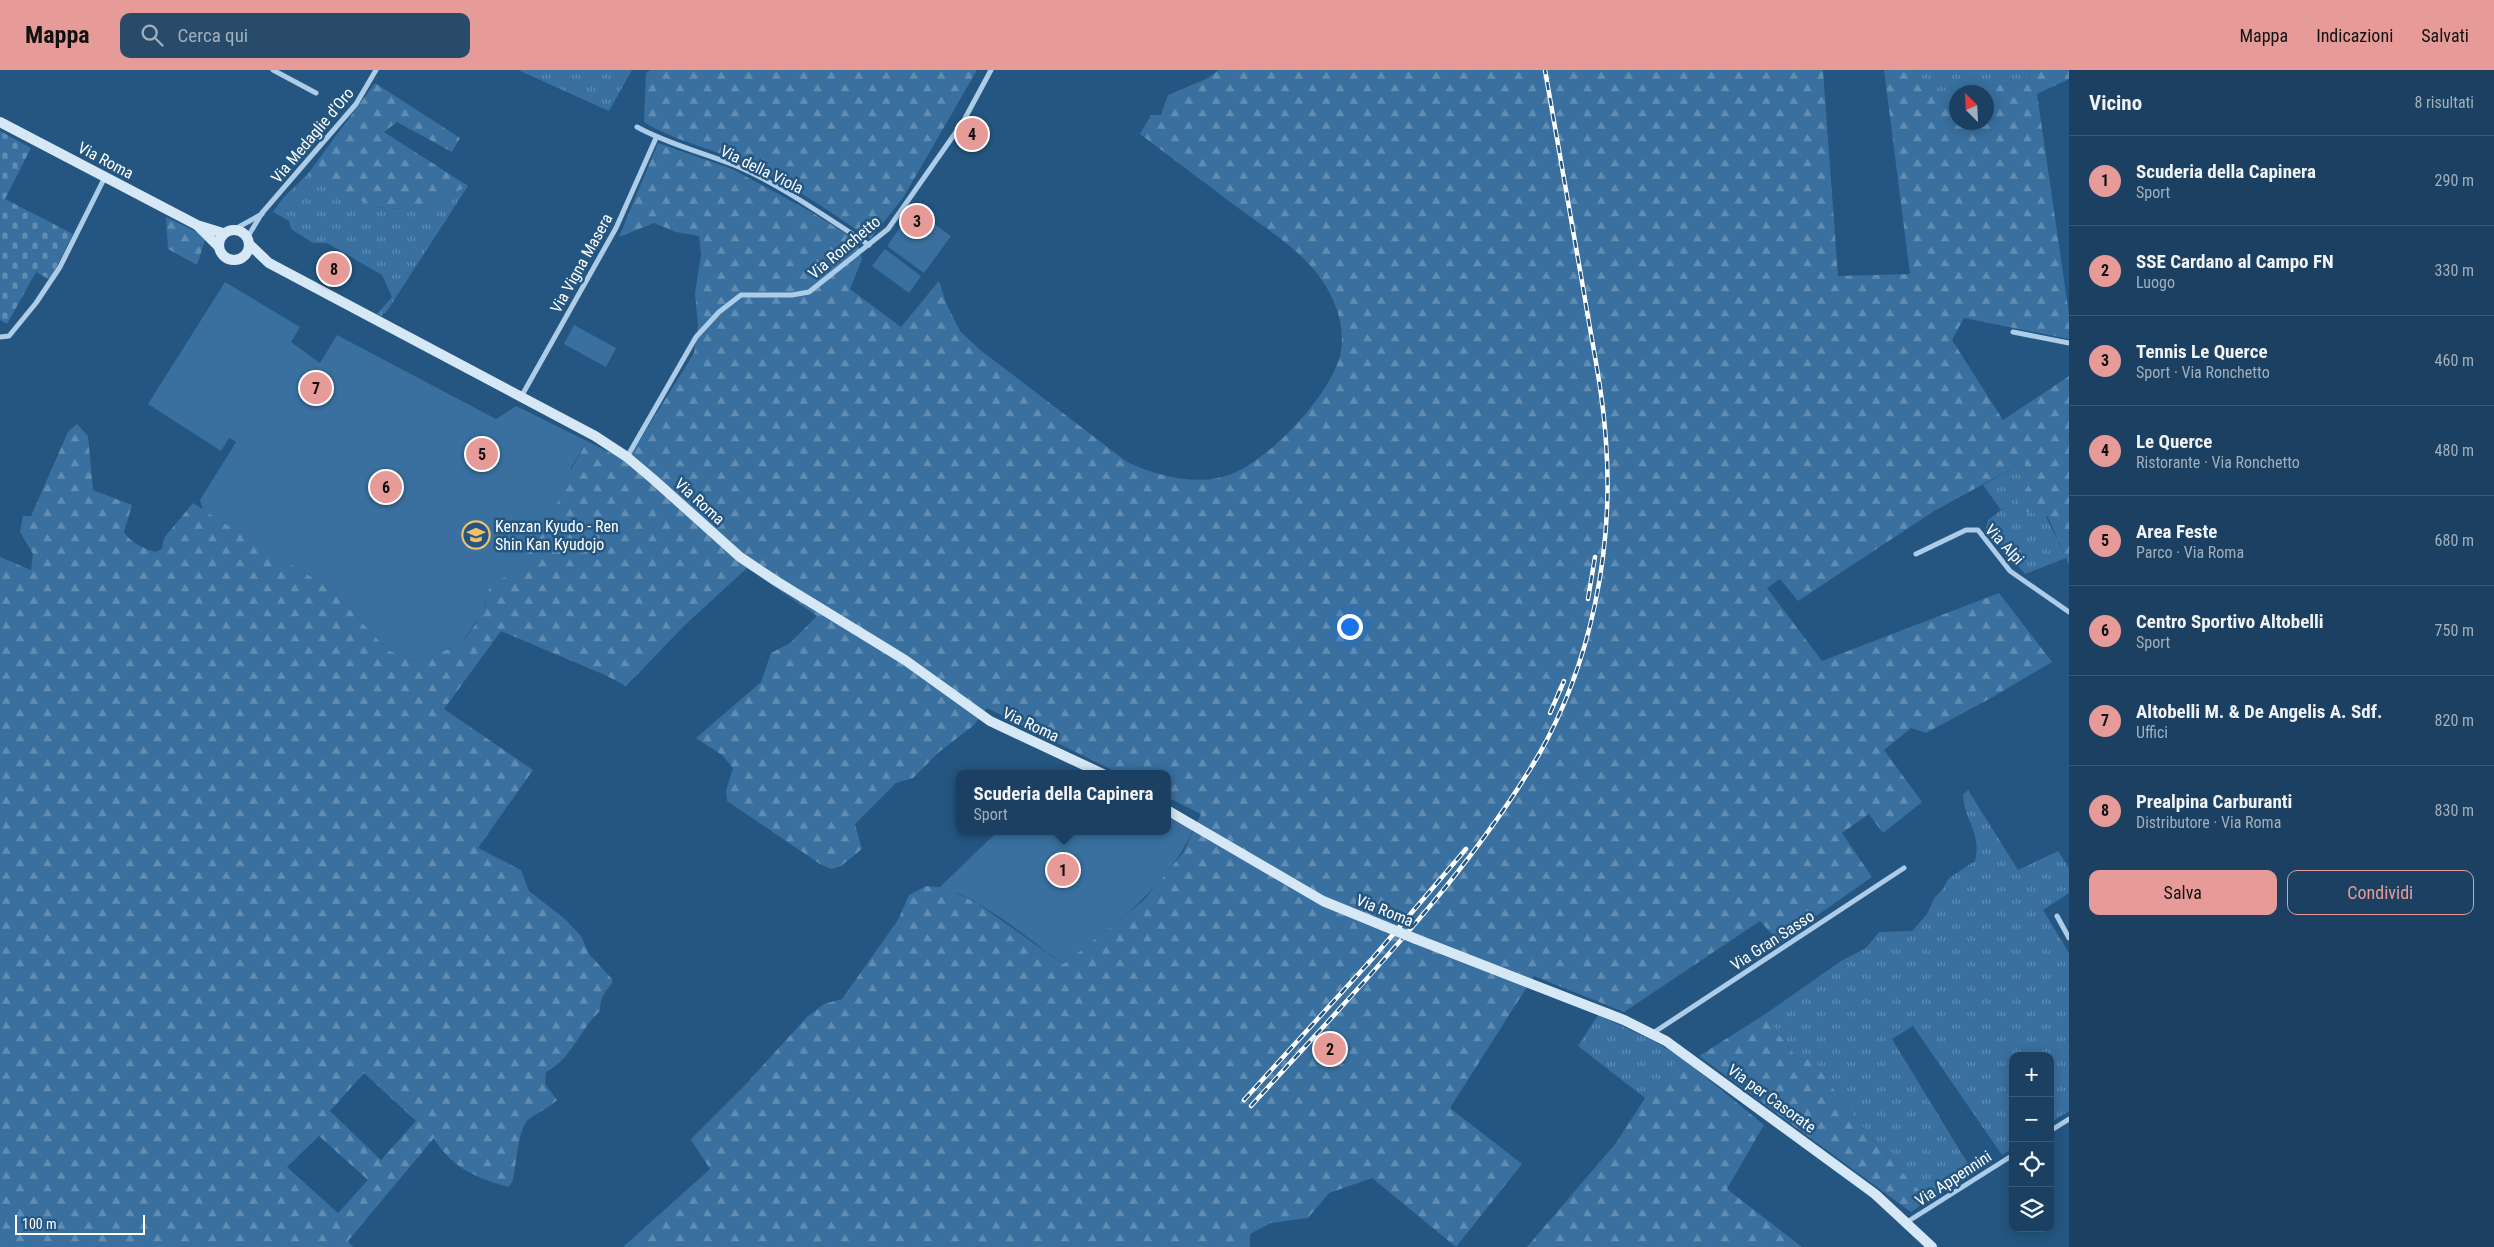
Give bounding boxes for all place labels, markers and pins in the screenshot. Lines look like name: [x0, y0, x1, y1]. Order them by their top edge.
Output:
pin: 4: [956, 115, 988, 153]
pin: 3: [901, 202, 933, 240]
pin: 8: [318, 250, 350, 288]
pin: 7: [300, 369, 332, 407]
pin: 5: [466, 435, 498, 473]
pin: 6: [370, 468, 402, 506]
place label: Kenzan Kyudo - Ren Shin Kan Kyudojo: [495, 517, 619, 554]
school or university icon: Kenzan Kyudo - Ren Shin Kan Kyudojo: [461, 520, 491, 550]
pin: 1: [1047, 851, 1079, 889]
pin: 2: [1314, 1030, 1346, 1068]

